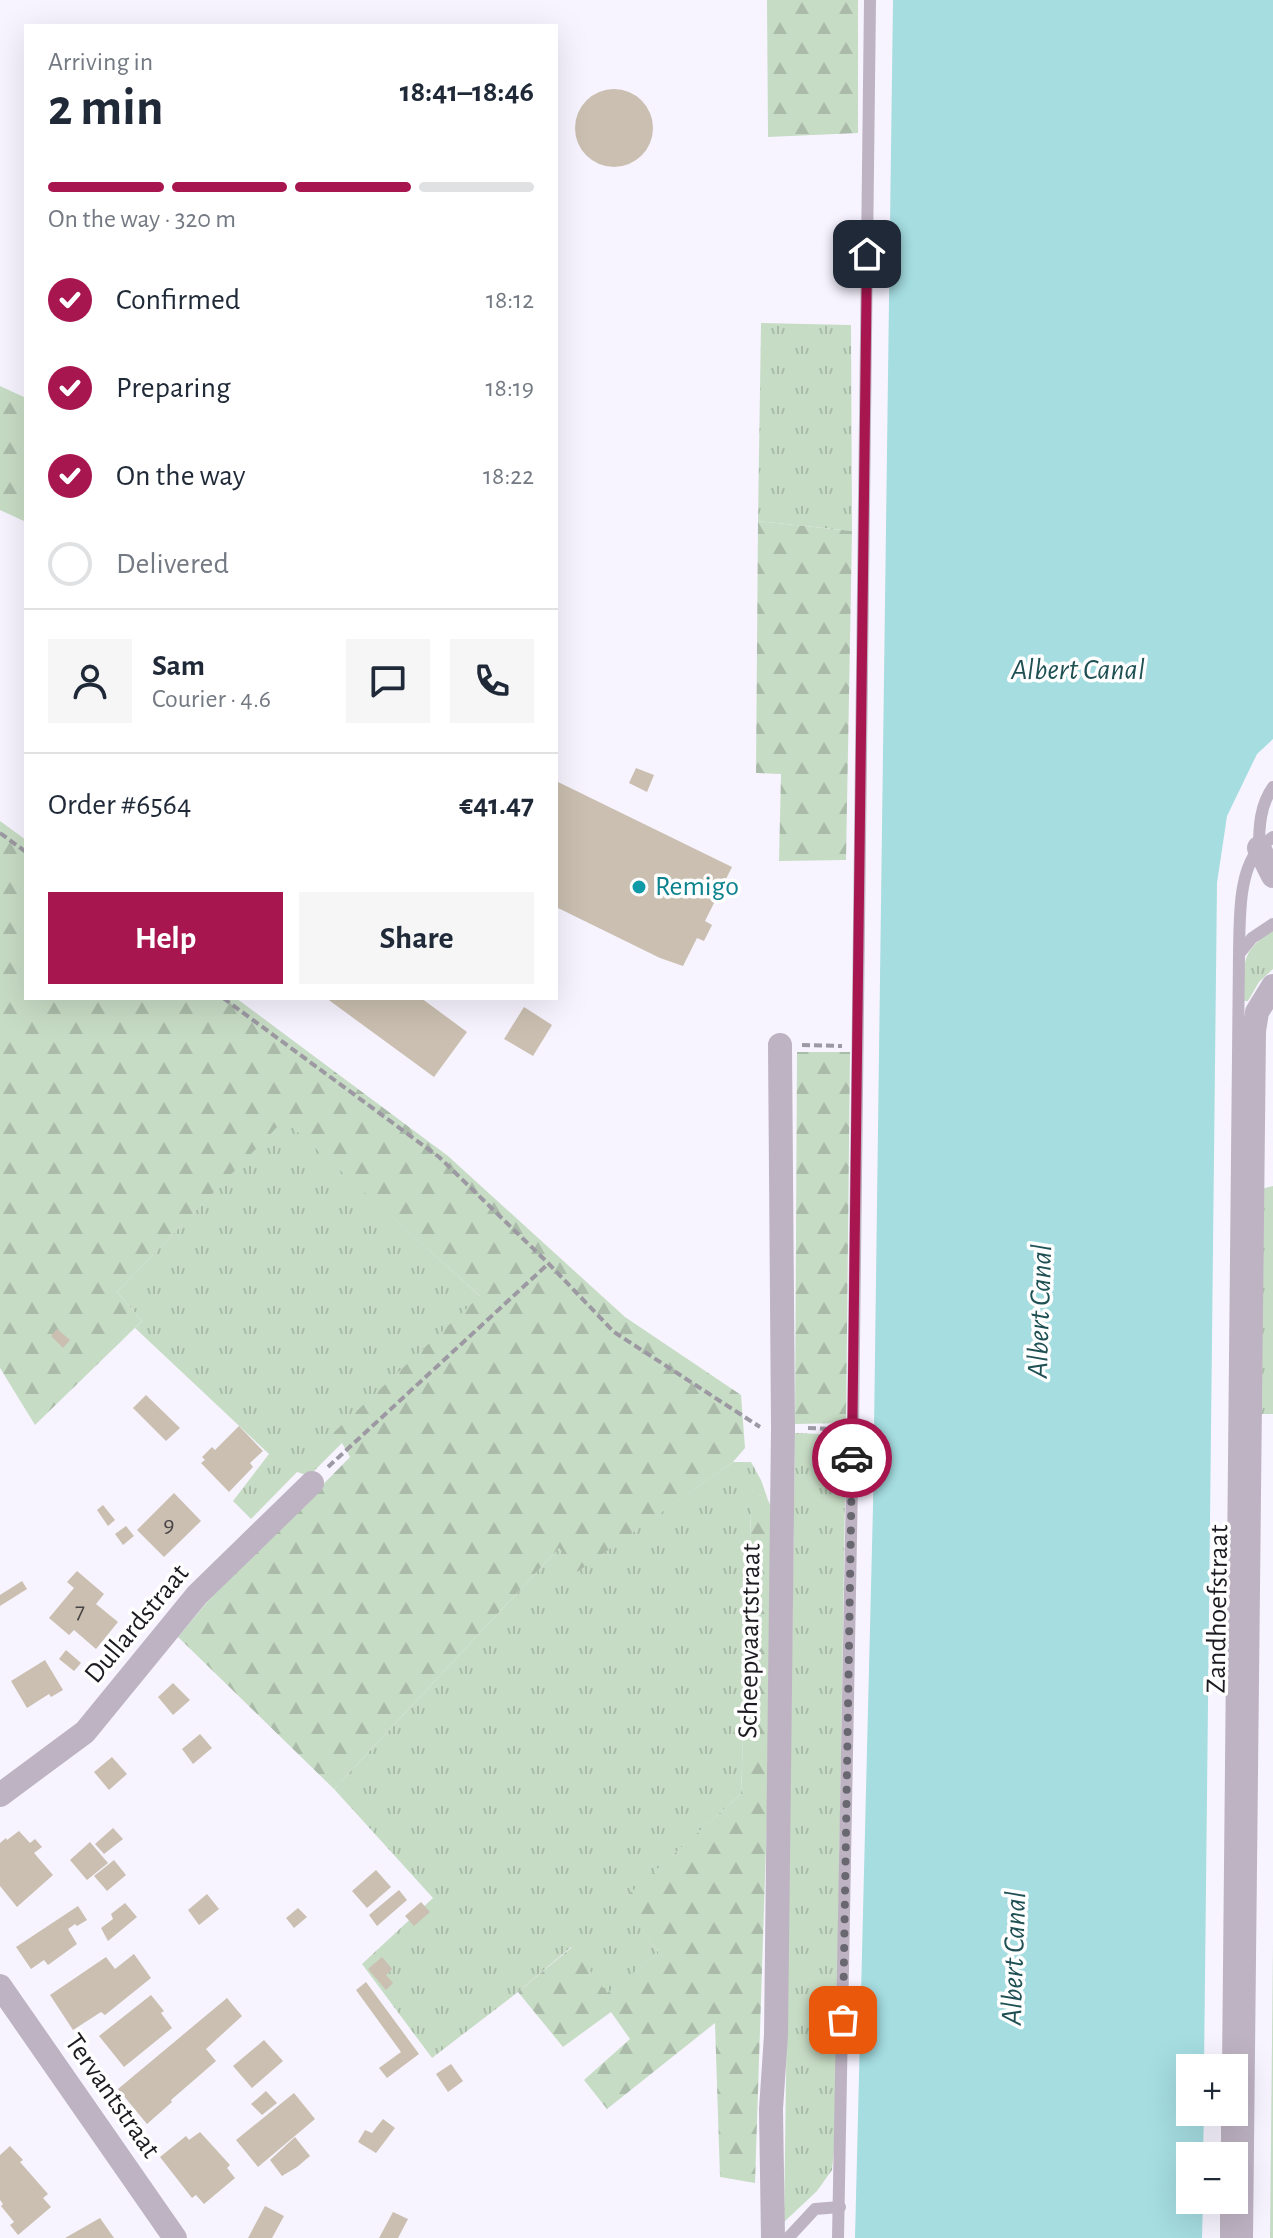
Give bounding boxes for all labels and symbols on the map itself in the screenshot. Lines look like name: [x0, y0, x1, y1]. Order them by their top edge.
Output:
pin: [833, 220, 901, 288]
water label: Albert Canal: [1010, 655, 1145, 685]
place label: Remigo: [655, 873, 739, 901]
marker: Remigo: [630, 878, 648, 896]
water label: Albert Canal: [1023, 1243, 1057, 1380]
courier: [812, 1418, 892, 1498]
house number: 9: [163, 1513, 175, 1537]
street label: Zandhoefstraat: [1203, 1524, 1233, 1694]
street label: Scheepvaartstraat: [734, 1543, 766, 1739]
street label: Dullardstraat: [80, 1559, 194, 1689]
house number: 7: [75, 1599, 85, 1623]
water label: Albert Canal: [997, 1890, 1031, 2027]
pin: [809, 1986, 877, 2054]
street label: Tervantstraat: [59, 2029, 165, 2163]

